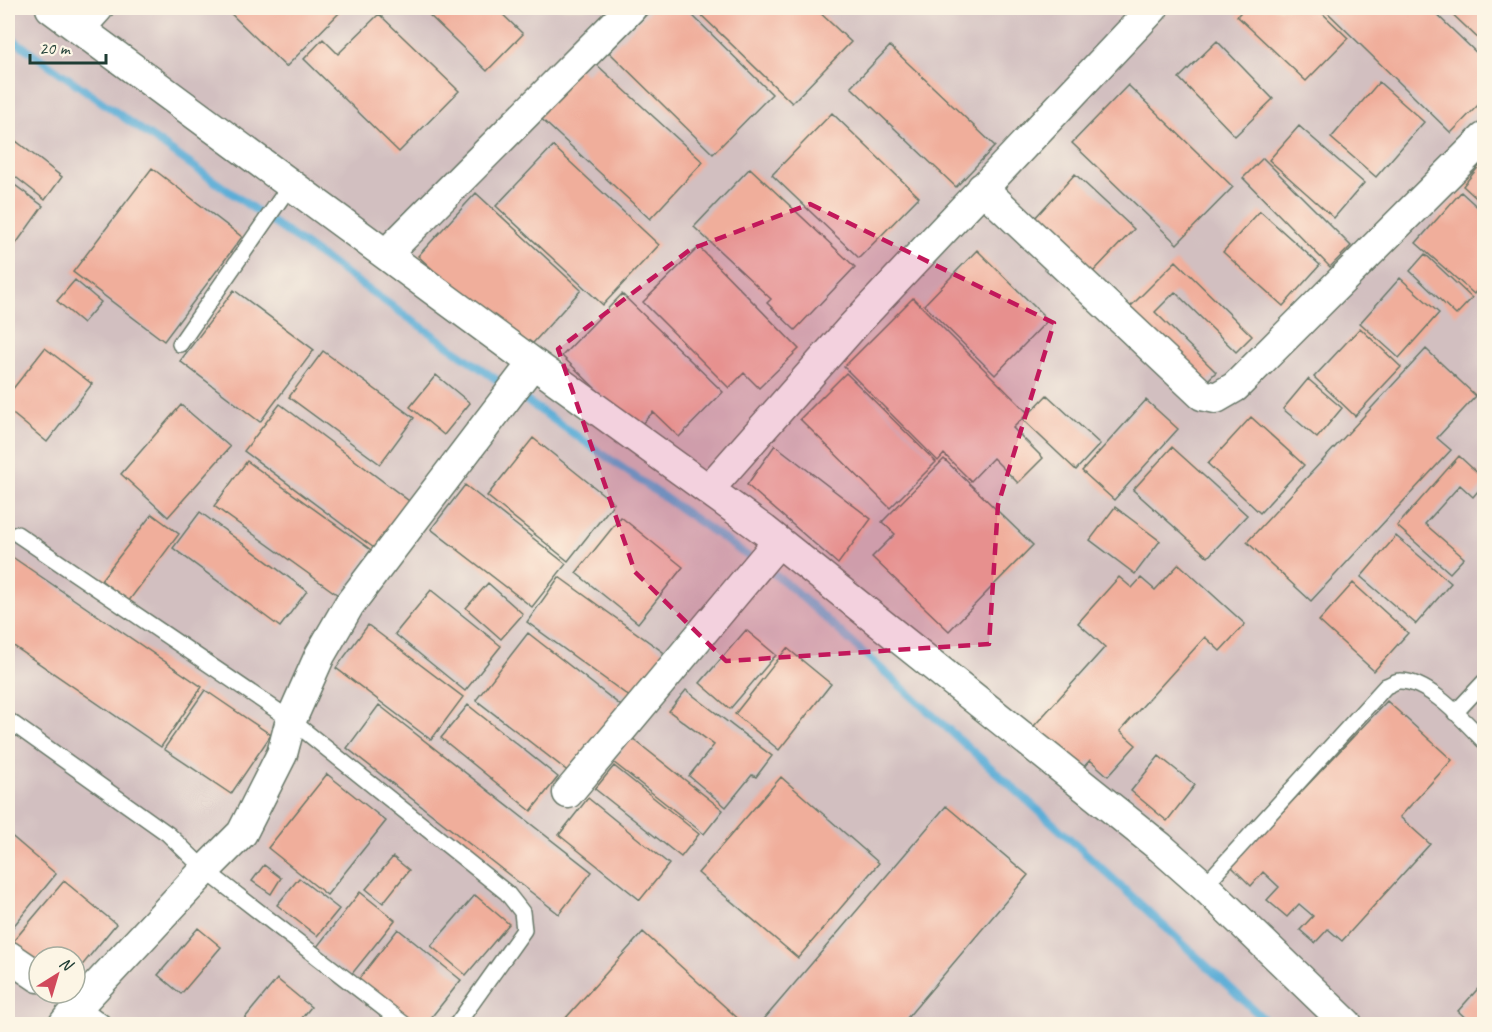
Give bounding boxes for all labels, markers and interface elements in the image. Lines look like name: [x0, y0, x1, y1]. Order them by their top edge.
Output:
scale bar: [30, 27, 106, 65]
text: 20 m: [39, 37, 72, 59]
north arrow: [27, 945, 87, 1005]
text: N: [55, 953, 78, 977]

